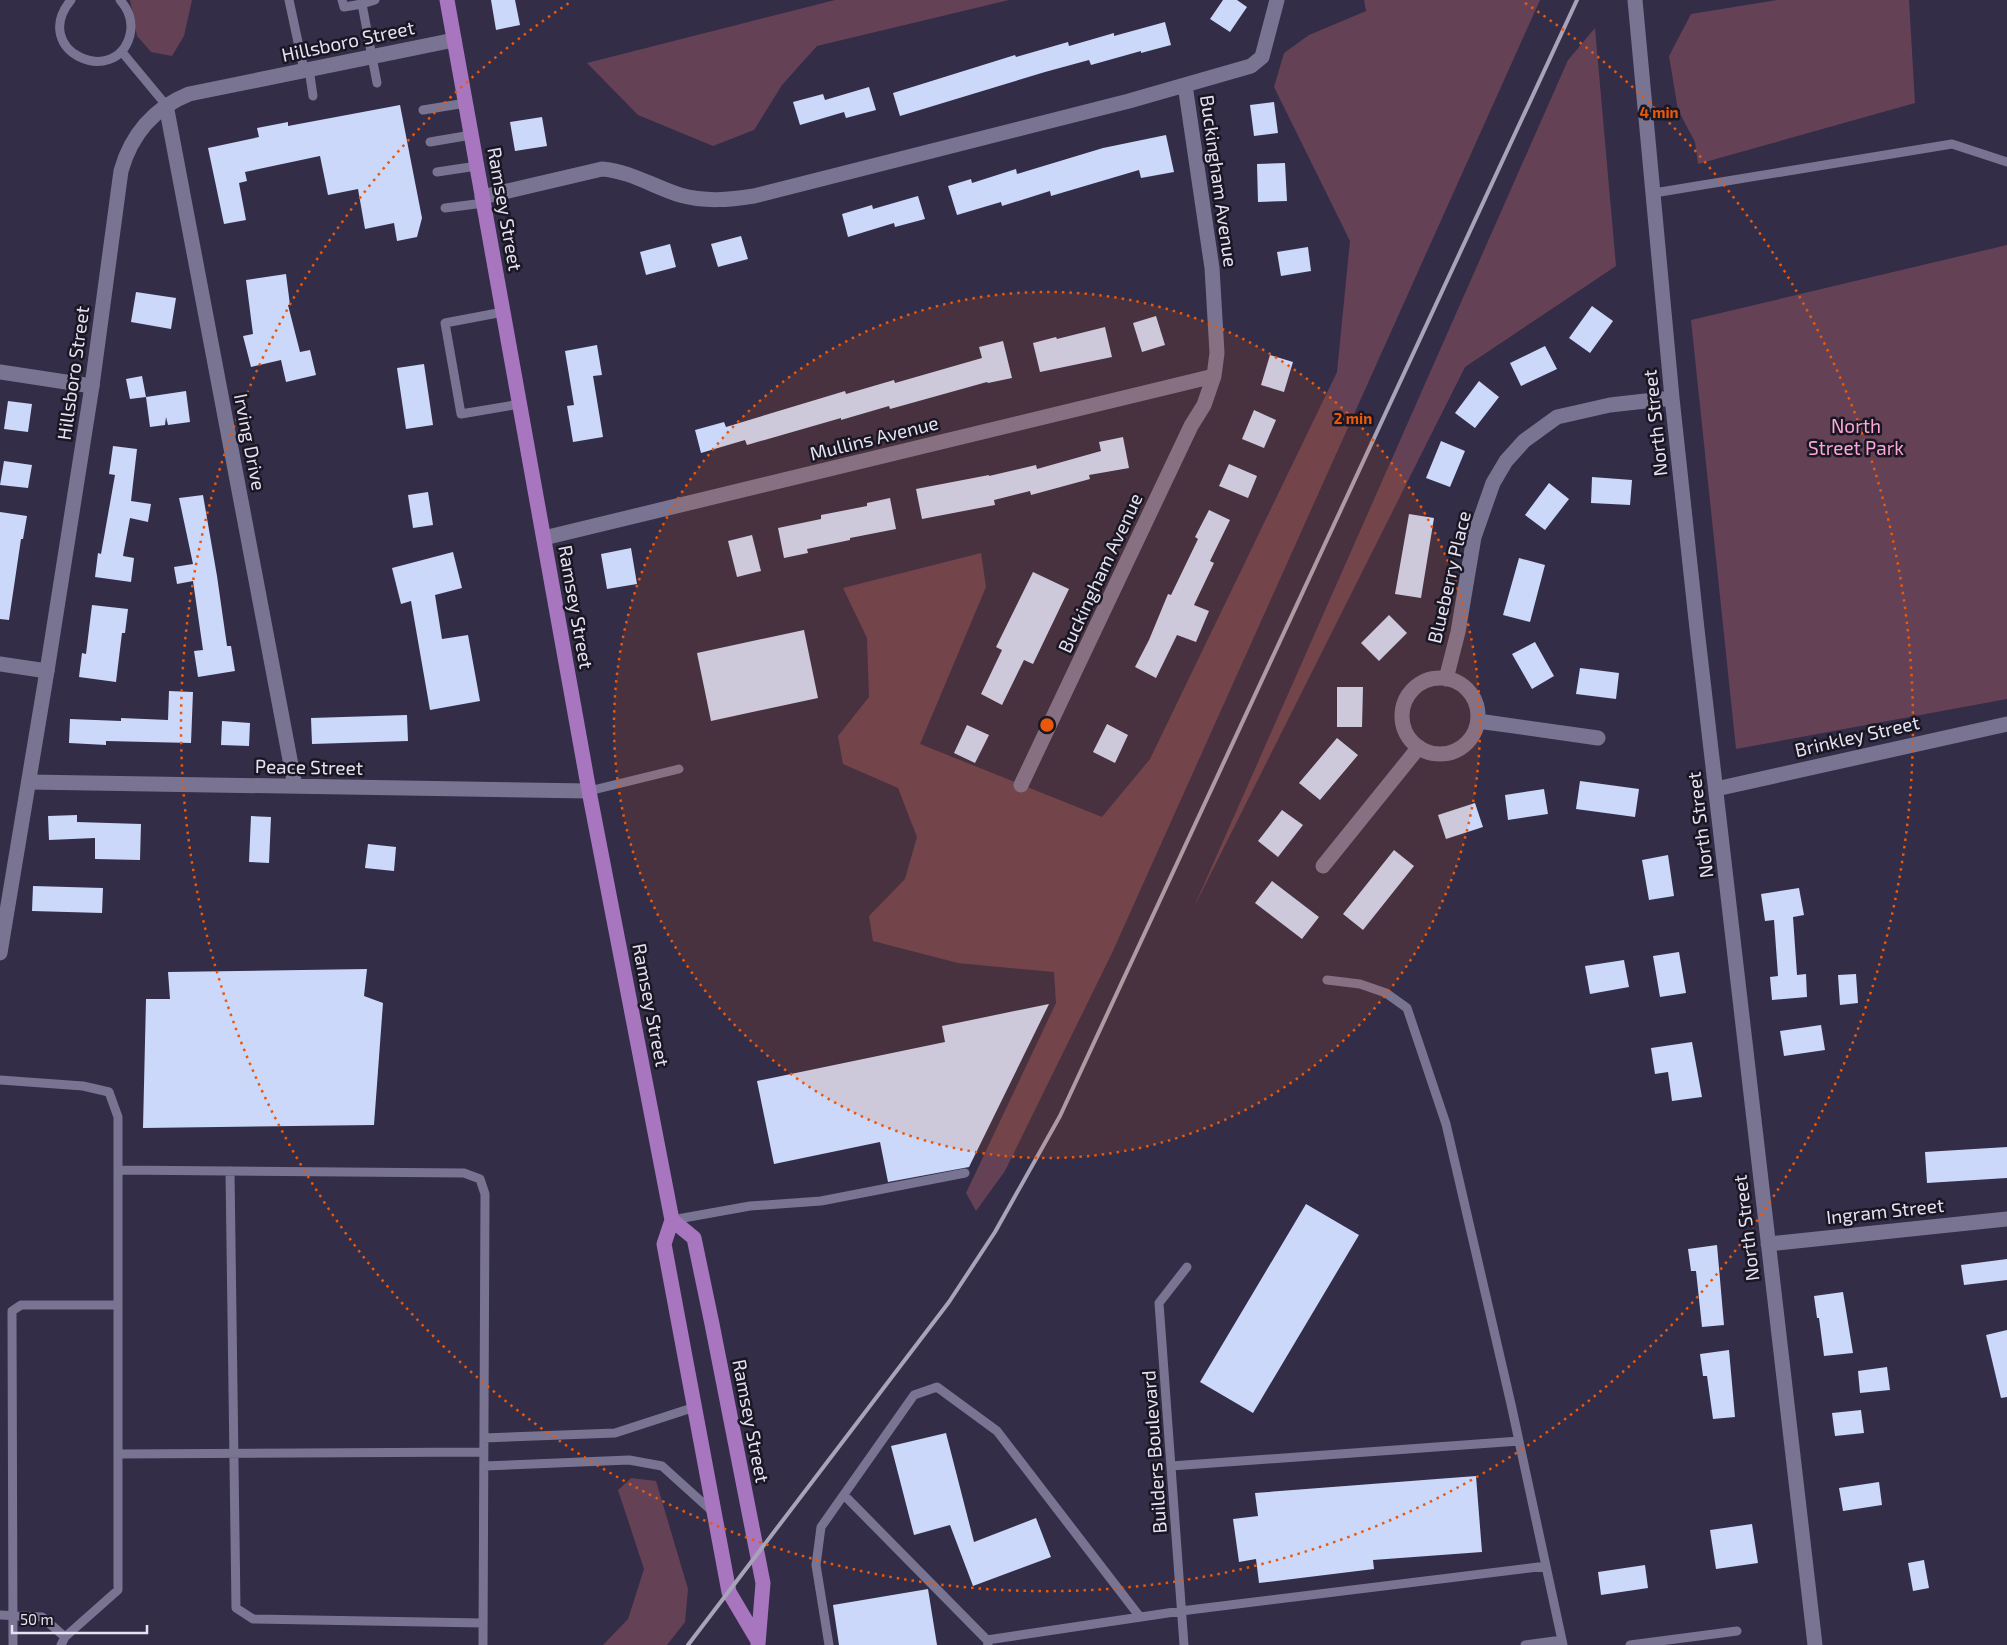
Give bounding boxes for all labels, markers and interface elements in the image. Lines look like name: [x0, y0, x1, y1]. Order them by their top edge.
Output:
street label: Hillsboro Street: [279, 15, 416, 66]
street label: Buckingham Avenue: [1196, 93, 1243, 268]
text: 4 min: [1639, 103, 1679, 121]
street label: Ramsey Street: [483, 145, 528, 273]
street label: Hillsboro Street: [52, 304, 93, 441]
street label: North Street: [1637, 369, 1672, 478]
street label: Irving Drive: [230, 391, 271, 492]
text: 2 min: [1334, 409, 1372, 427]
street label: Mullins Avenue: [807, 410, 941, 465]
park label: North Street Park: [1808, 414, 1904, 459]
street label: Buckingham Avenue: [1052, 489, 1147, 656]
street label: Blueberry Place: [1422, 508, 1475, 645]
street label: Ramsey Street: [554, 543, 599, 671]
street label: Brinkley Street: [1792, 710, 1921, 761]
centre of rings: [1038, 716, 1056, 734]
street label: Peace Street: [255, 754, 363, 779]
street label: North Street: [1682, 770, 1717, 880]
street label: Ramsey Street: [628, 941, 675, 1069]
street label: North Street: [1728, 1173, 1763, 1283]
street label: Ingram Street: [1825, 1193, 1945, 1228]
street label: Ramsey Street: [728, 1357, 775, 1485]
street label: Builders Boulevard: [1136, 1370, 1171, 1534]
scale bar: [12, 1602, 148, 1634]
text: 50 m: [20, 1610, 54, 1628]

